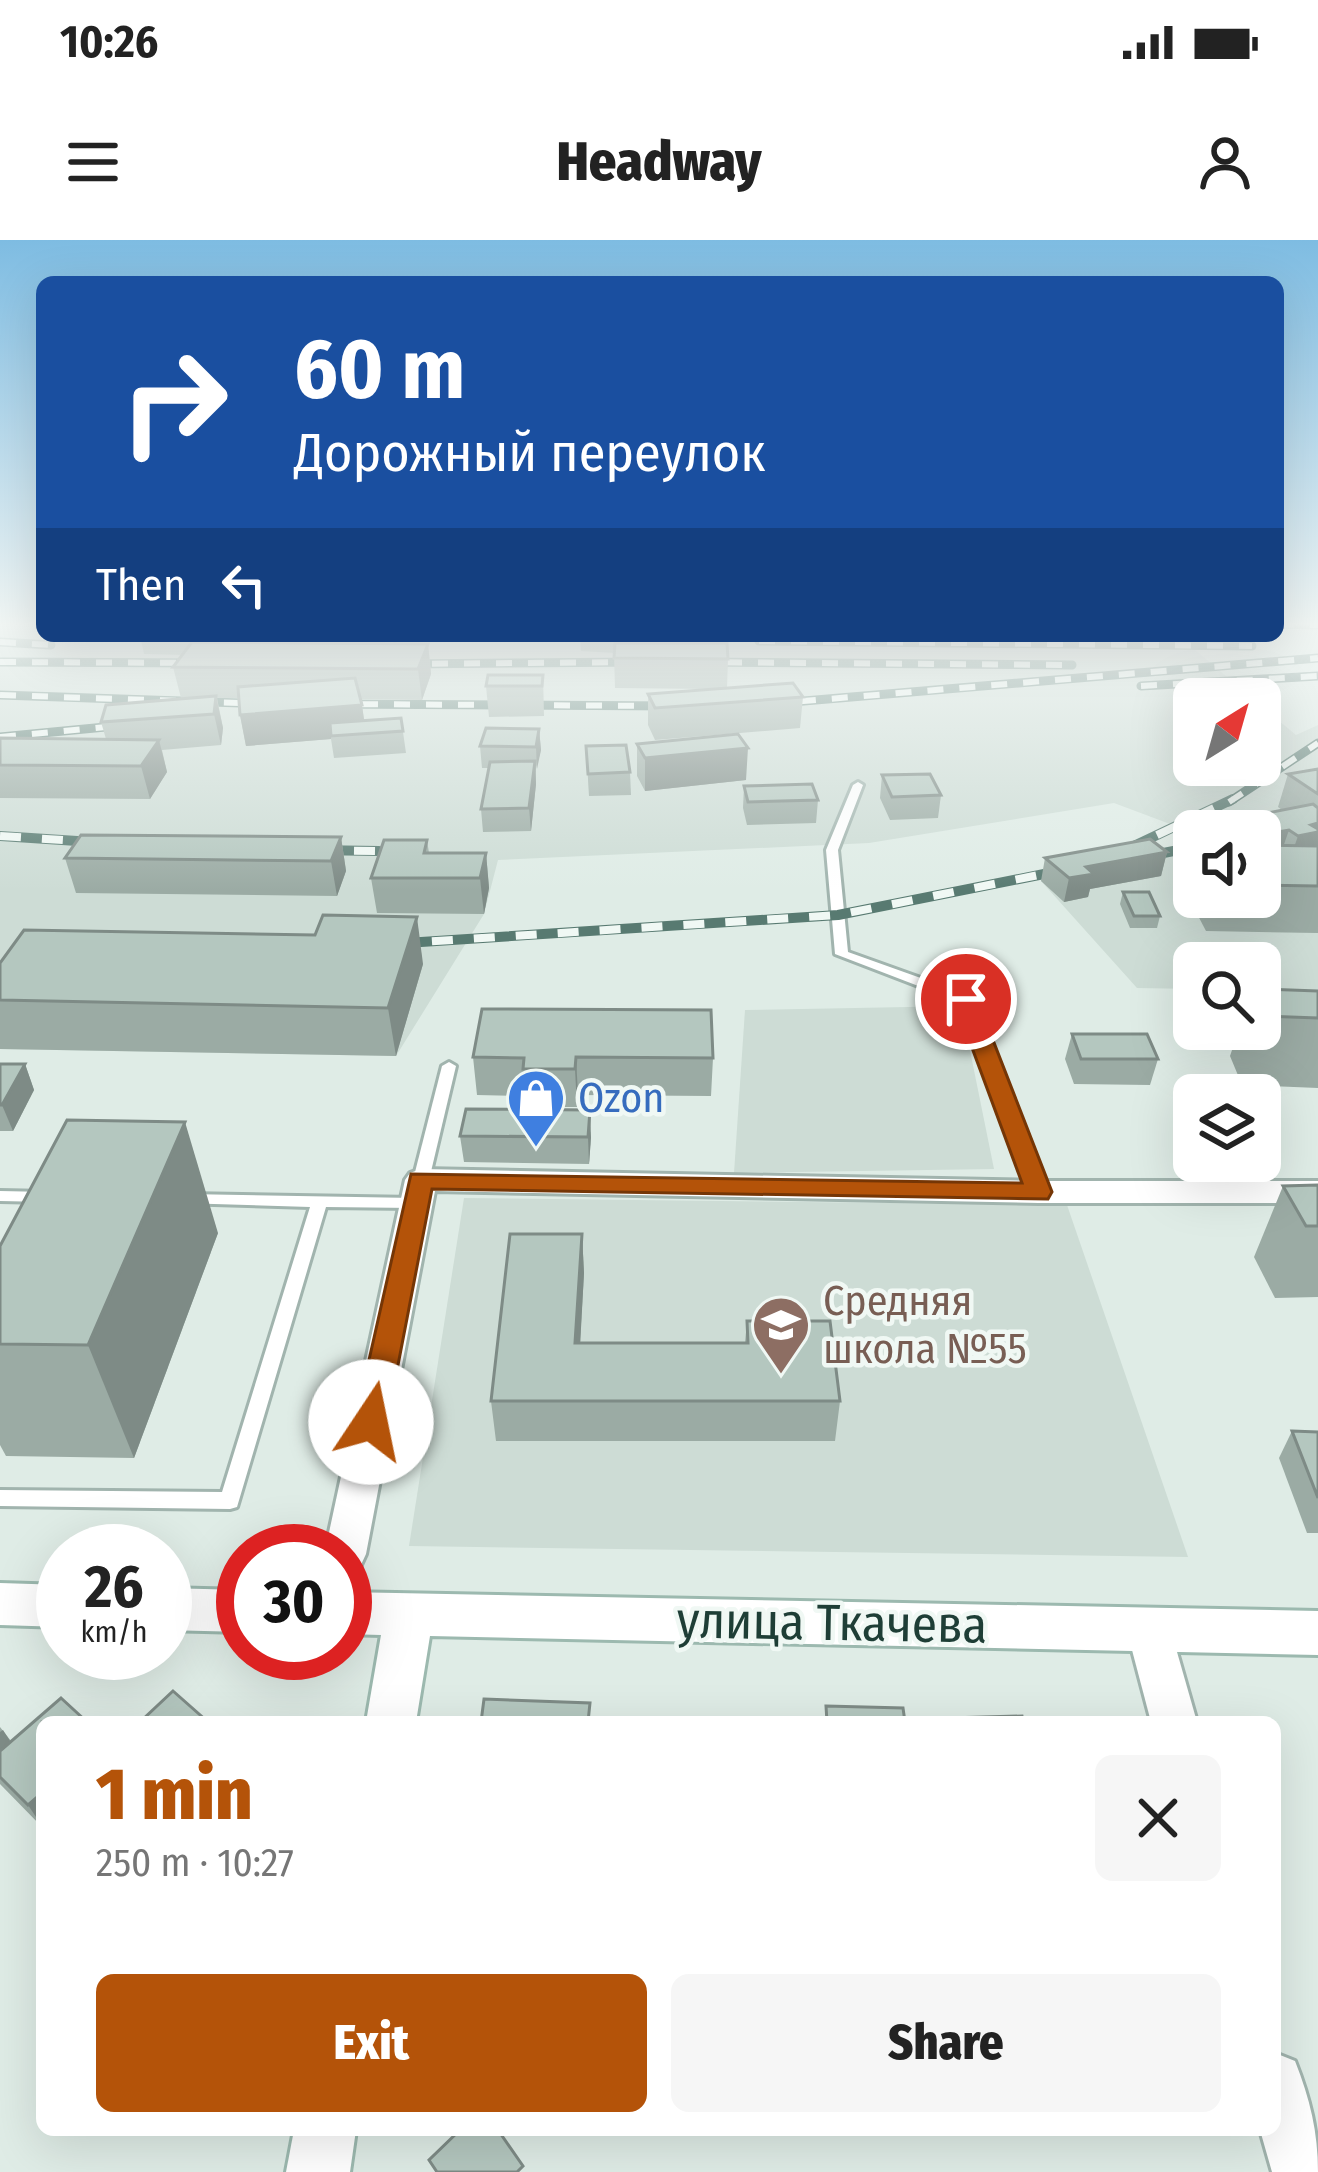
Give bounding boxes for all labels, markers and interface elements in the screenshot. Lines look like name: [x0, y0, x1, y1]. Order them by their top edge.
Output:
text: 10:26: [60, 15, 158, 69]
icon: menu: [60, 129, 126, 195]
icon: person: [1192, 129, 1258, 195]
text: Headway: [557, 130, 761, 194]
text: 60 m: [294, 319, 465, 420]
icon: right: [96, 324, 252, 480]
text: Дорожный переулок: [294, 421, 765, 485]
icon: left: [211, 552, 277, 618]
text: Then: [96, 558, 187, 612]
north arrow: [1173, 678, 1281, 786]
map controls: [1173, 678, 1281, 1182]
button: sound: [1173, 810, 1281, 918]
button: search: [1173, 942, 1281, 1050]
pin: [915, 948, 1017, 1050]
icon: arrive: [933, 966, 999, 1032]
shop icon: Ozon: [505, 1067, 567, 1149]
place label: Ozon: [578, 1073, 664, 1123]
button: layers: [1173, 1074, 1281, 1182]
place label: Средняя школа №55: [823, 1276, 1027, 1374]
school or university icon: Средняя школа №55: [750, 1294, 812, 1376]
position arrow: [308, 1359, 434, 1485]
speed limit sign: 30: [216, 1524, 372, 1680]
text: 26: [84, 1551, 144, 1623]
street label: улица Ткачева: [676, 1589, 988, 1657]
text: km/h: [81, 1614, 147, 1650]
text: 1 min: [96, 1752, 253, 1838]
button: close: [1095, 1755, 1221, 1881]
text: 250 m · 10:27: [96, 1840, 294, 1886]
button: Exit: [96, 1974, 647, 2112]
button: Share: [671, 1974, 1221, 2112]

